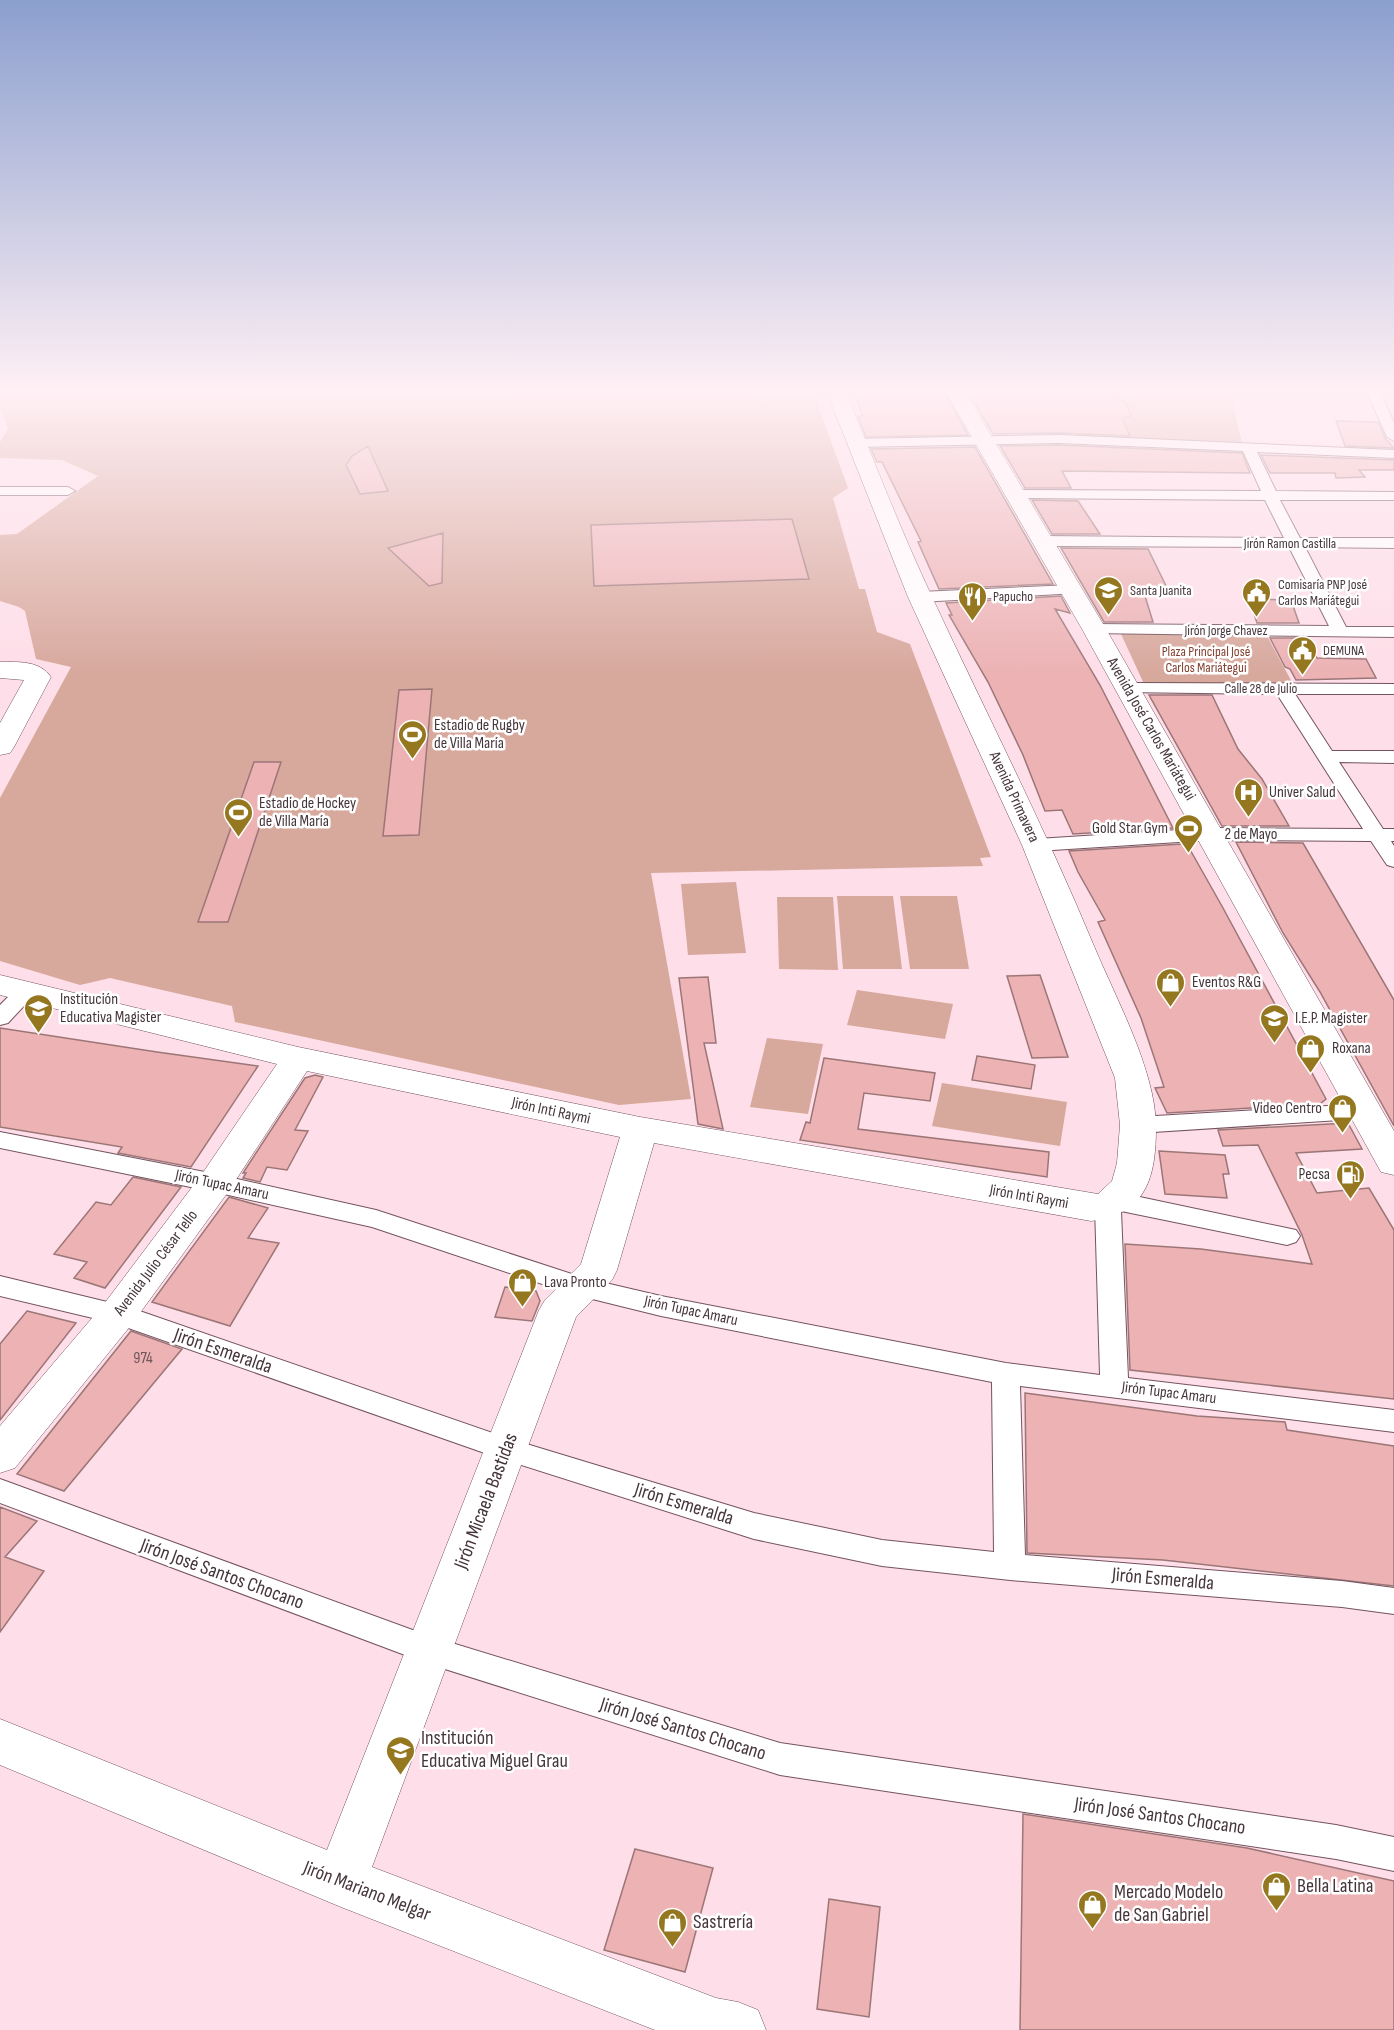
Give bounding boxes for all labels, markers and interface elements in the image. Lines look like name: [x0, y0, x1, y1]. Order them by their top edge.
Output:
street label: Jirón Ramon Castilla: [1243, 535, 1336, 552]
school or university icon: Santa Juanita: [1093, 574, 1125, 616]
public building icon: Comisaría PNP José Carlos Mariátegui: [1241, 576, 1273, 618]
place label: Comisaría PNP José Carlos Mariátegui: [1278, 576, 1367, 609]
restaurant icon: Papucho: [956, 580, 988, 622]
place label: Santa Juanita: [1130, 582, 1192, 599]
place label: Papucho: [993, 588, 1033, 605]
street label: Jirón Jorge Chavez: [1183, 622, 1268, 639]
public building icon: DEMUNA: [1286, 634, 1318, 676]
place label: DEMUNA: [1323, 642, 1365, 659]
park label: Plaza Principal José Carlos Mariátegui: [1162, 643, 1250, 676]
street label: Avenida José Carlos Mariátegui: [1102, 653, 1200, 804]
street label: Calle 28 de Julio: [1225, 680, 1298, 697]
place label: Estadio de Rugby de Villa María: [434, 716, 525, 753]
sports icon: Estadio de Rugby de Villa María: [397, 718, 429, 760]
street label: Avenida Primavera: [984, 748, 1043, 845]
hospital icon: Univer Salud: [1232, 776, 1264, 818]
place label: Univer Salud: [1269, 783, 1336, 802]
place label: Estadio de Hockey de Villa María: [259, 794, 356, 831]
sports icon: Estadio de Hockey de Villa María: [222, 796, 254, 838]
sports icon: Gold Star Gym: [1173, 812, 1205, 854]
place label: Gold Star Gym: [1092, 819, 1168, 838]
street label: 2 de Mayo: [1224, 825, 1278, 844]
shop icon: Eventos R&G: [1155, 966, 1187, 1008]
place label: Eventos R&G: [1192, 973, 1261, 992]
place label: Institución Educativa Magister: [60, 990, 162, 1027]
school or university icon: Institución Educativa Magister: [23, 992, 55, 1034]
school or university icon: I.E.P. Magister: [1258, 1002, 1290, 1044]
place label: I.E.P. Magister: [1295, 1009, 1368, 1028]
shop icon: Roxana: [1295, 1032, 1327, 1074]
place label: Roxana: [1332, 1039, 1371, 1058]
shop icon: Video Centro: [1327, 1092, 1359, 1134]
street label: Jirón Inti Raymi: [509, 1093, 592, 1129]
place label: Video Centro: [1253, 1099, 1322, 1118]
fuel station icon: Pecsa: [1335, 1158, 1367, 1200]
place label: Pecsa: [1299, 1165, 1330, 1184]
street label: Jirón Tupac Amaru: [172, 1166, 271, 1204]
street label: Jirón Inti Raymi: [987, 1181, 1070, 1213]
street label: Avenida Julio César Tello: [110, 1206, 202, 1320]
shop icon: Lava Pronto: [507, 1266, 539, 1308]
place label: Lava Pronto: [544, 1273, 607, 1292]
street label: Jirón Tupac Amaru: [641, 1292, 740, 1330]
street label: Jirón Esmeralda: [170, 1323, 275, 1379]
house number: 974: [133, 1349, 153, 1368]
street label: Jirón Tupac Amaru: [1120, 1378, 1217, 1408]
street label: Jirón Micaela Bastidas: [449, 1430, 523, 1573]
street label: Jirón Esmeralda: [631, 1477, 737, 1530]
street label: Jirón José Santos Chocano: [136, 1533, 307, 1615]
street label: Jirón Esmeralda: [1110, 1562, 1215, 1595]
street label: Jirón José Santos Chocano: [596, 1692, 769, 1766]
place label: Institución Educativa Miguel Grau: [421, 1726, 568, 1773]
school or university icon: Institución Educativa Miguel Grau: [384, 1734, 416, 1776]
street label: Jirón José Santos Chocano: [1072, 1792, 1247, 1840]
street label: Jirón Mariano Melgar: [299, 1855, 434, 1926]
shop icon: Bella Latina: [1260, 1870, 1292, 1912]
place label: Bella Latina: [1297, 1874, 1373, 1898]
place label: Mercado Modelo de San Gabriel: [1114, 1880, 1223, 1927]
shop icon: Mercado Modelo de San Gabriel: [1077, 1888, 1109, 1930]
shop icon: Sastrería: [656, 1906, 688, 1948]
place label: Sastrería: [693, 1910, 753, 1934]

